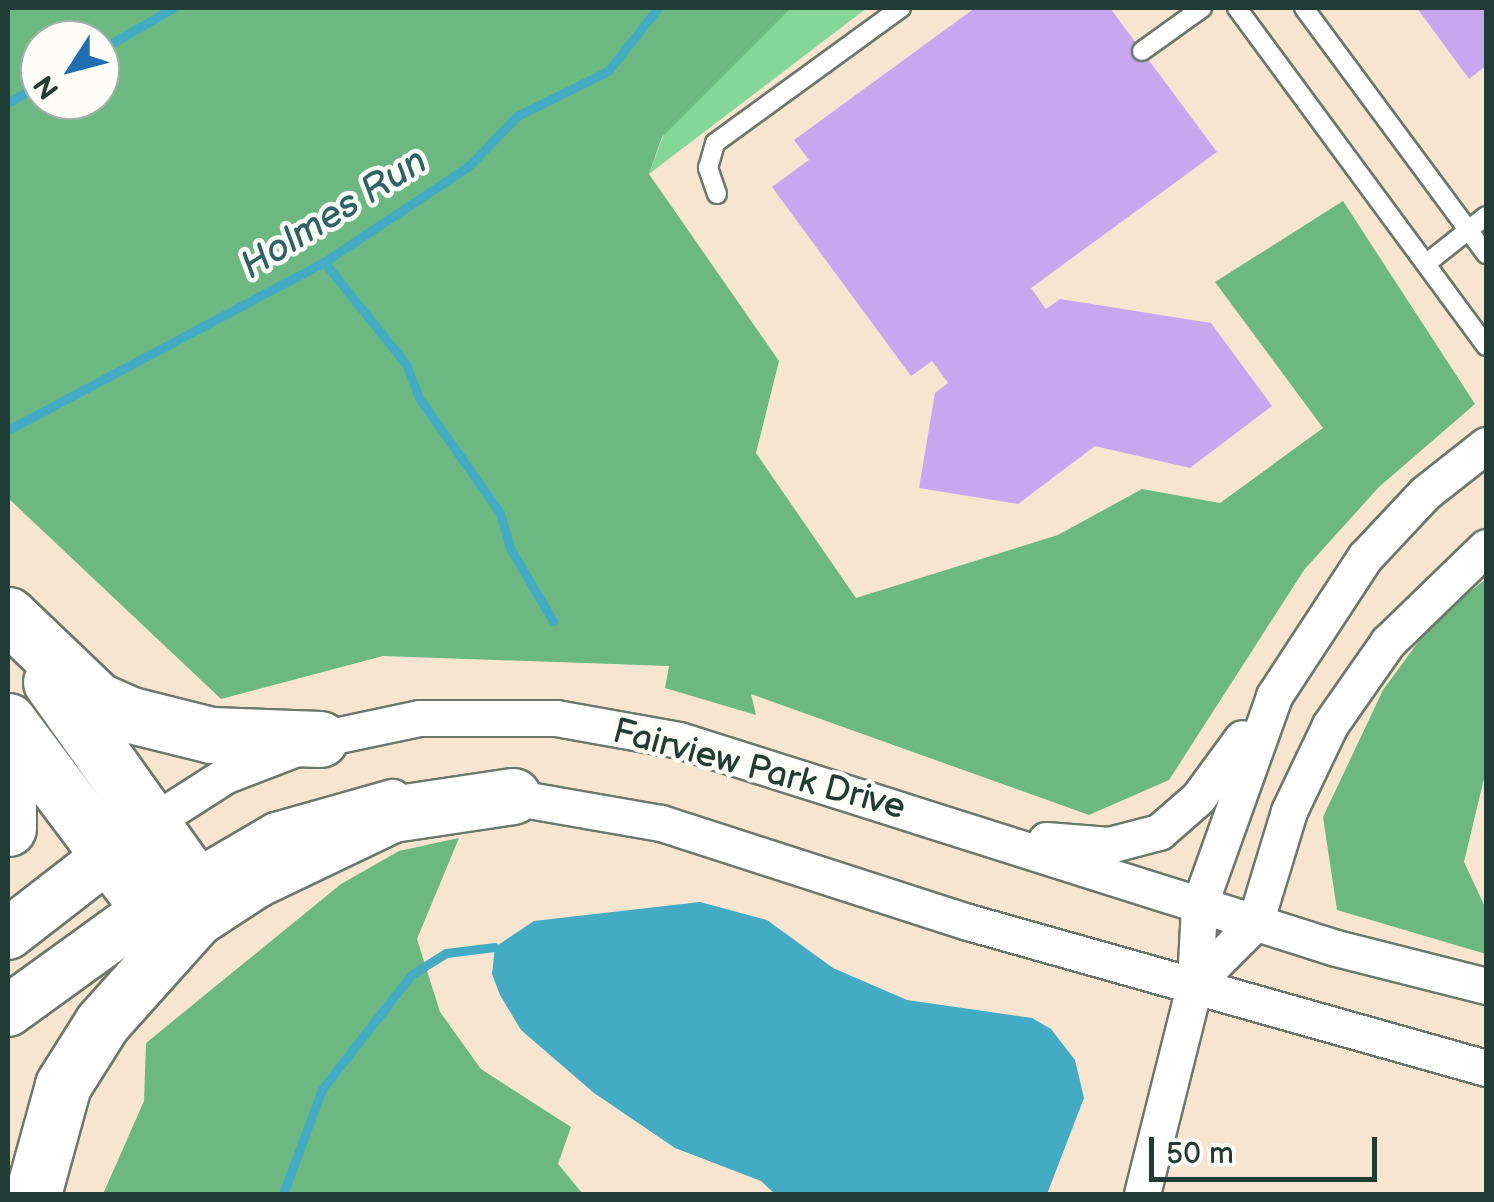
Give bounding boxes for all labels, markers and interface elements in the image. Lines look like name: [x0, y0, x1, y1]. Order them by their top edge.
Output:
north arrow: [20, 20, 120, 120]
text: N: [27, 69, 66, 105]
water label: Holmes Run: [232, 139, 436, 289]
street label: Fairview Park Drive: [608, 711, 910, 829]
scale bar: [1154, 1117, 1382, 1179]
text: 50 m: [1166, 1136, 1234, 1172]

